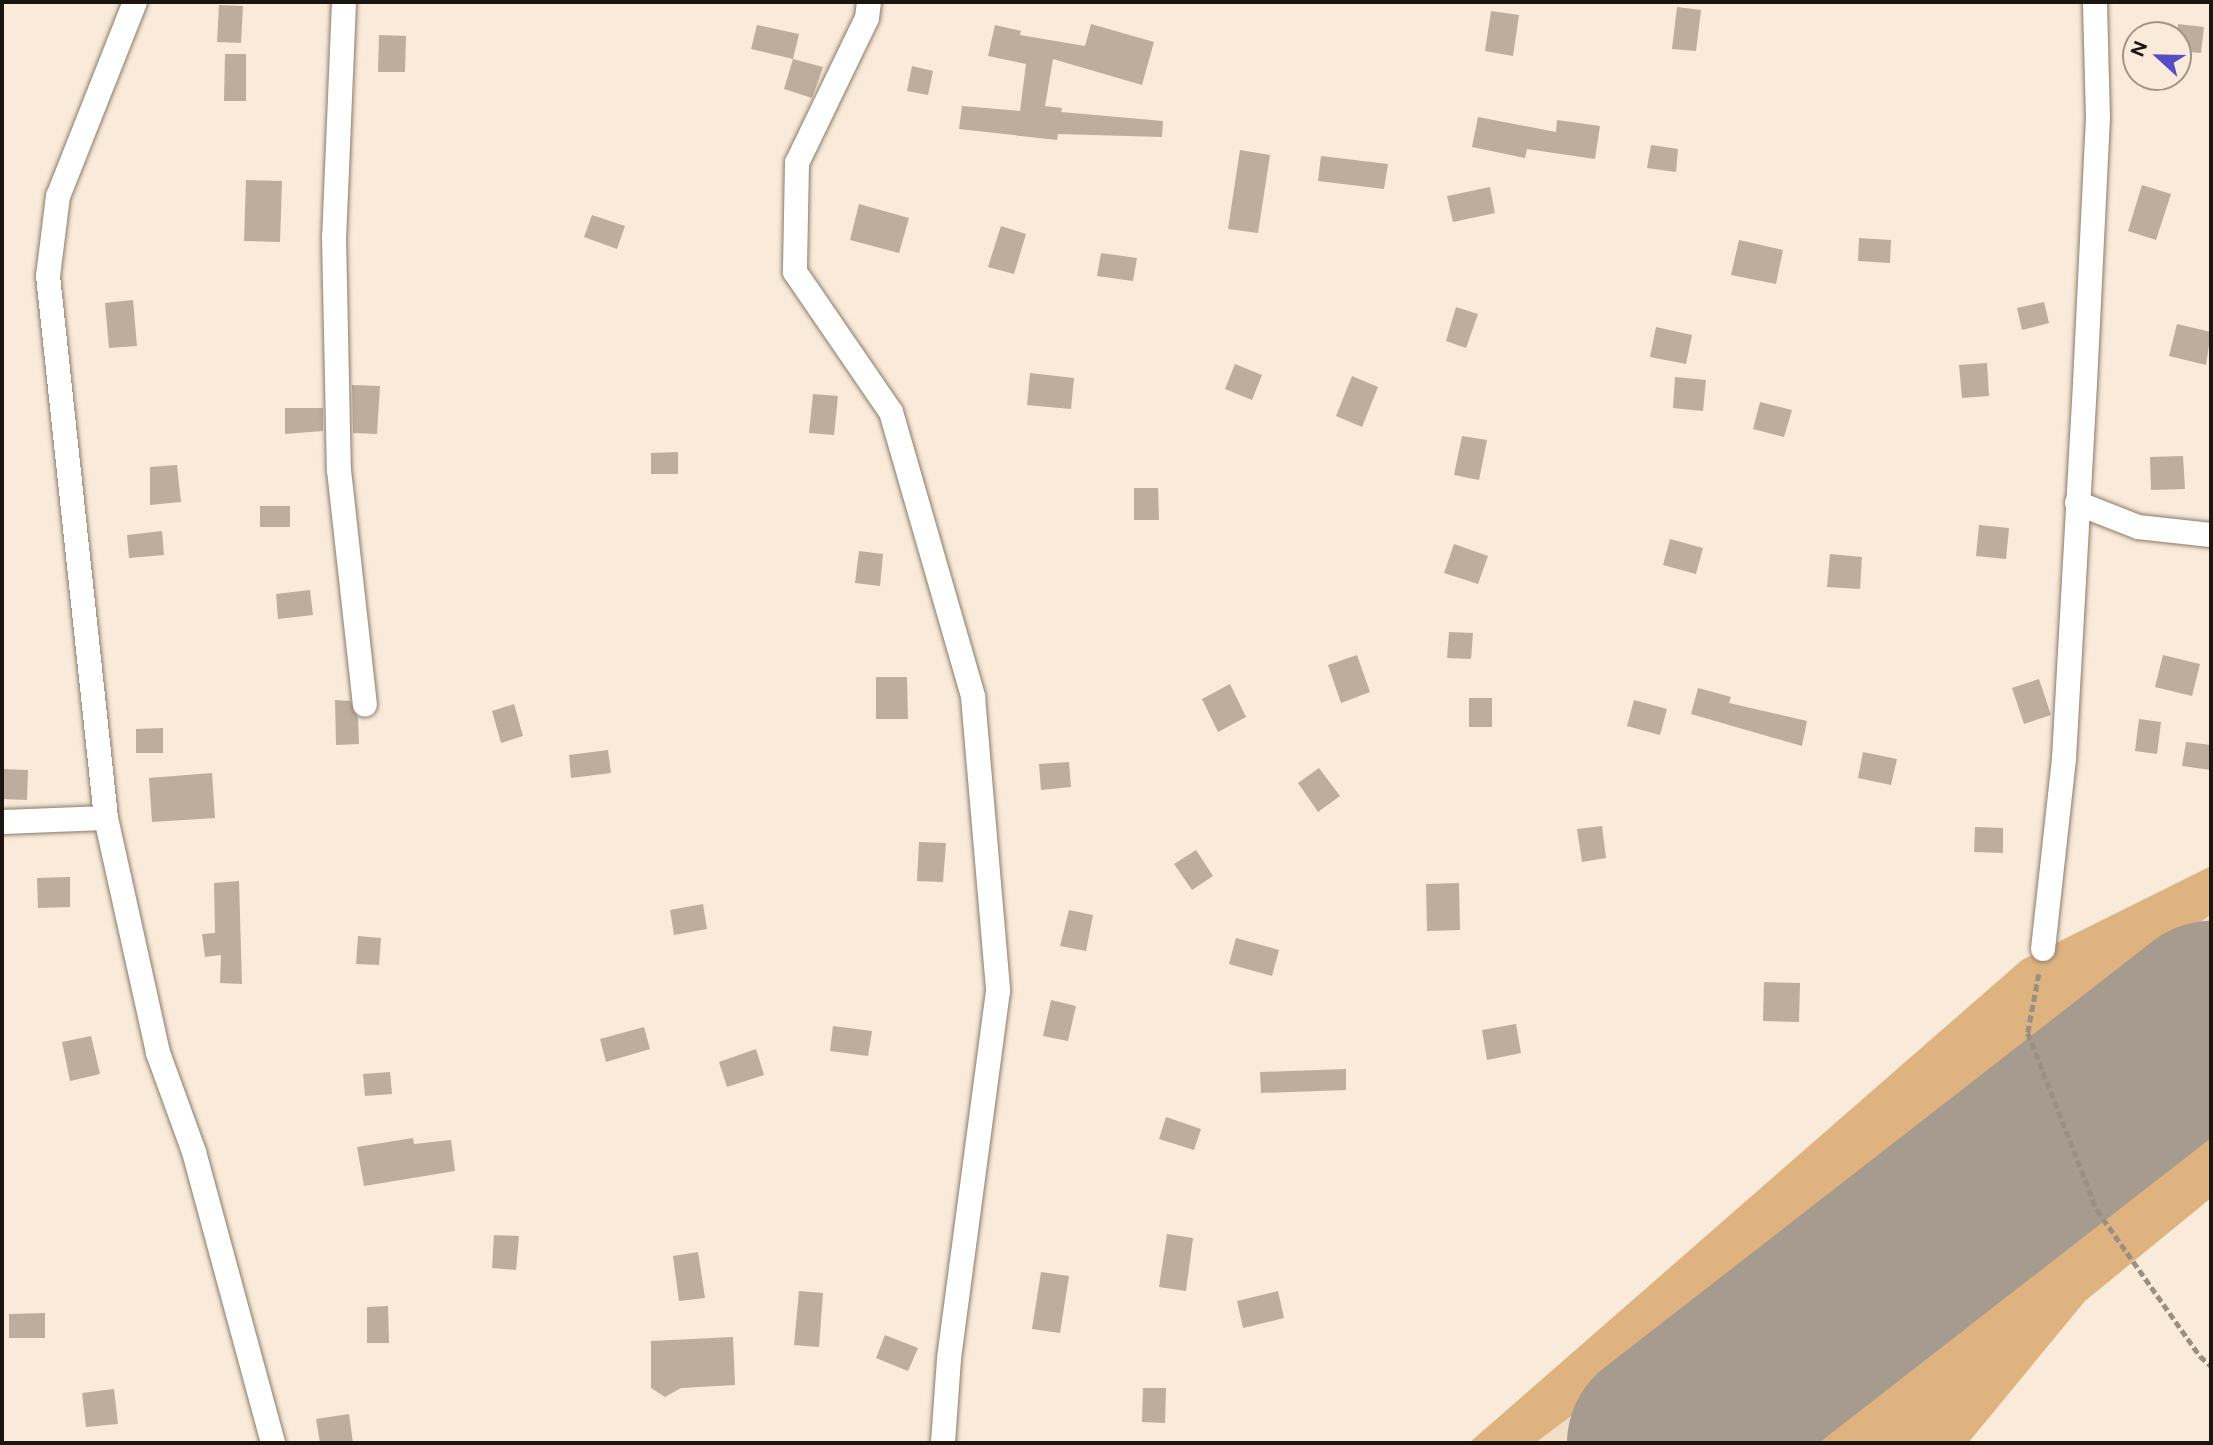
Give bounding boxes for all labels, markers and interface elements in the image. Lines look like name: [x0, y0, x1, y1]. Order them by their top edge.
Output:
north arrow: [2122, 21, 2192, 91]
text: N: [2126, 38, 2152, 60]

